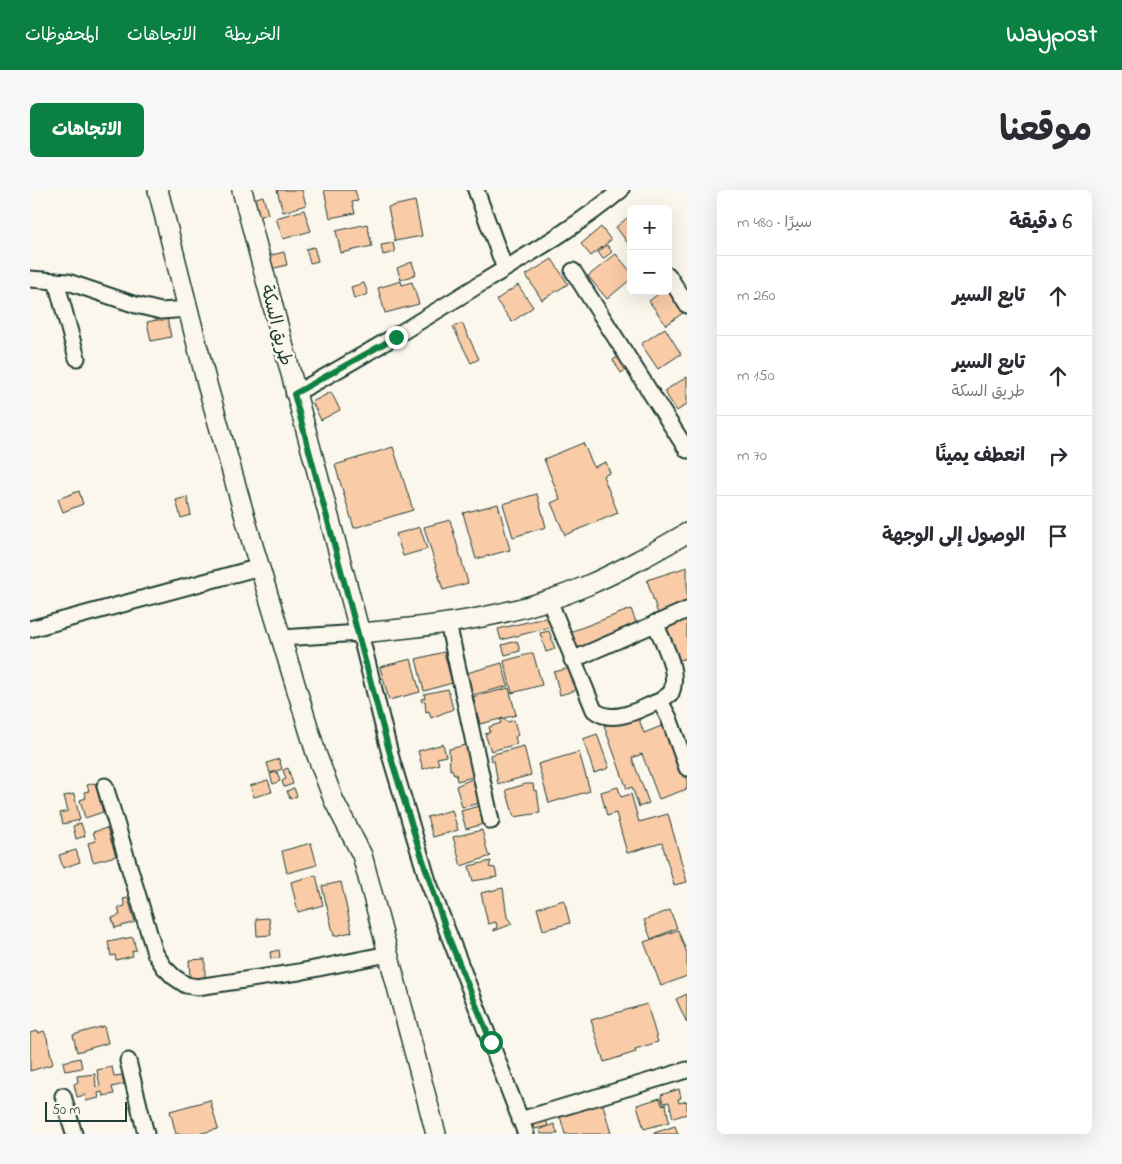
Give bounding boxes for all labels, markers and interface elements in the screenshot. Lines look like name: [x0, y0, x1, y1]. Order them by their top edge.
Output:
text: Waypost: [1006, 18, 1097, 53]
text: المحفوظات: [25, 23, 99, 49]
text: الاتجاهات: [127, 23, 197, 49]
text: الخريطة: [225, 23, 281, 49]
button: الاتجاهات: [30, 103, 144, 157]
text: موقعنا: [999, 106, 1092, 157]
map controls: [627, 205, 672, 295]
button: +: [627, 205, 672, 250]
text: 6 دقيقة: [1009, 208, 1072, 238]
text: سيرًا · 480 m: [737, 211, 812, 235]
button: −: [627, 250, 672, 295]
street label: طريق السكة: [252, 282, 298, 369]
icon: ahead: [1044, 282, 1072, 310]
text: تابع السير: [953, 283, 1025, 310]
text: 260 m: [737, 284, 775, 308]
route end: [385, 326, 408, 349]
text: تابع السير: [953, 350, 1025, 377]
icon: ahead: [1044, 362, 1072, 390]
text: 150 m: [737, 364, 775, 388]
text: طريق السكة: [952, 380, 1025, 404]
icon: right: [1044, 442, 1072, 470]
text: انعطف يمينًا: [935, 443, 1025, 470]
text: 70 m: [737, 444, 767, 468]
icon: arrive: [1044, 522, 1072, 550]
text: الوصول إلى الوجهة: [882, 523, 1025, 550]
route start: [480, 1031, 503, 1054]
scale bar: [45, 1099, 128, 1122]
text: 50 m: [52, 1100, 80, 1121]

